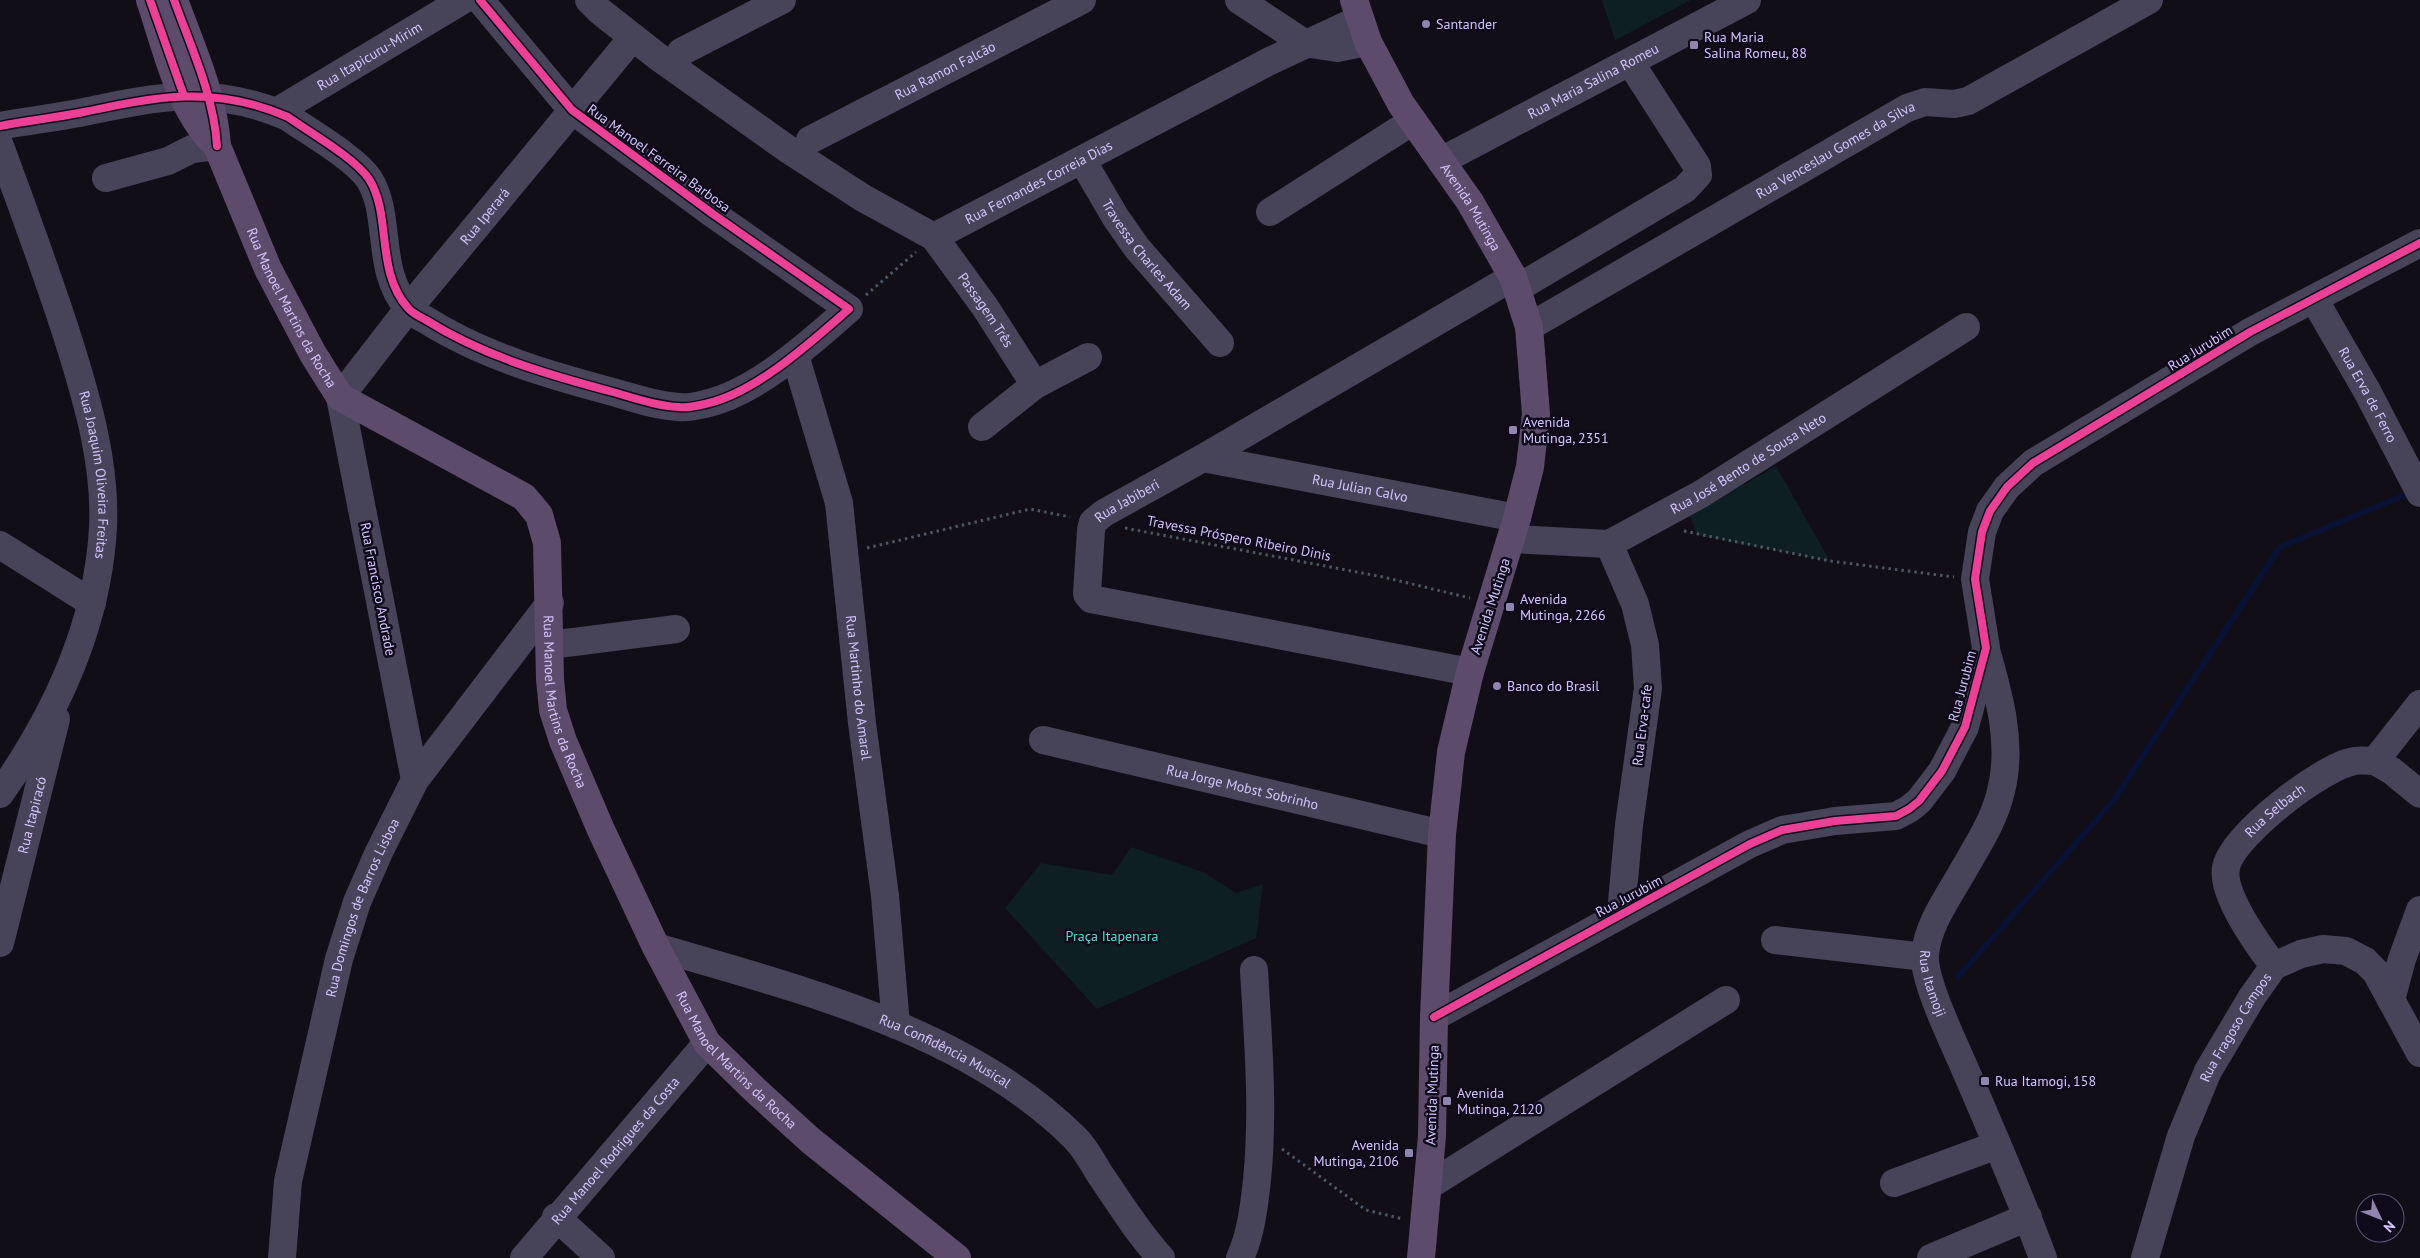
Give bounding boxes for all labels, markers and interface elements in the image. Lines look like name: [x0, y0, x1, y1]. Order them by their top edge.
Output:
place label: Santander: [1436, 15, 1497, 33]
street label: Rua Itapicuru-Mirim: [314, 18, 425, 94]
marker: Santander: [1420, 18, 1432, 30]
place label: Rua Maria Salina Romeu, 88: [1704, 28, 1807, 62]
street label: Rua Ramon Falcão: [892, 37, 999, 104]
street label: Rua Maria Salina Romeu: [1525, 39, 1662, 123]
marker: Rua Maria Salina Romeu, 88: [1688, 39, 1700, 51]
street label: Rua Venceslau Gomes da Silva: [1753, 97, 1917, 203]
street label: Rua Manoel Ferreira Barbosa: [584, 100, 734, 216]
street label: Rua Fernandes Correia Dias: [962, 136, 1116, 228]
street label: Avenida Mutinga: [1436, 160, 1505, 254]
street label: Rua Iperará: [456, 184, 514, 248]
street label: Travessa Charles Adam: [1098, 196, 1196, 314]
street label: Rua Manoel Martins da Rocha: [243, 225, 341, 391]
street label: Passagem Três: [954, 269, 1018, 351]
street label: Rua Jurubim: [2164, 321, 2236, 375]
street label: Rua Erva de Ferro: [2335, 344, 2401, 446]
street label: Rua Joaquim Oliveira Freitas: [75, 389, 112, 560]
street label: Rua José Bento de Sousa Neto: [1667, 408, 1829, 518]
place label: Avenida Mutinga, 2351: [1523, 413, 1609, 447]
marker: Avenida Mutinga, 2351: [1507, 424, 1519, 436]
street label: Rua Julian Calvo: [1311, 470, 1410, 506]
street label: Rua Jabiberi: [1091, 475, 1163, 526]
street label: Travessa Próspero Ribeiro Dinis: [1145, 511, 1333, 565]
street label: Rua Francisco Andrade: [356, 521, 400, 657]
street label: Avenida Mutinga: [1466, 555, 1514, 656]
place label: Avenida Mutinga, 2266: [1520, 590, 1606, 624]
marker: Avenida Mutinga, 2266: [1504, 601, 1516, 613]
street label: Rua Martinho do Amaral: [842, 614, 876, 761]
street label: Rua Manoel Martins da Rocha: [540, 615, 591, 791]
street label: Rua Jurubim: [1944, 648, 1980, 724]
place label: Banco do Brasil: [1507, 677, 1599, 695]
marker: Banco do Brasil: [1491, 680, 1503, 692]
street label: Rua Erva-cafe: [1628, 683, 1656, 767]
street label: Rua Jorge Mobst Sobrinho: [1165, 760, 1320, 814]
street label: Rua Itapiracó: [14, 775, 50, 855]
street label: Rua Selbach: [2241, 780, 2309, 841]
street label: Rua Domingos de Barros Lisboa: [322, 815, 403, 999]
street label: Rua Jurubim: [1593, 871, 1665, 921]
park label: Praça Itapenara: [1066, 927, 1158, 945]
street label: Rua Itamoji: [1916, 949, 1950, 1020]
street label: Rua Fragoso Campos: [2195, 969, 2275, 1085]
street label: Rua Manoel Martins da Rocha: [672, 988, 801, 1133]
street label: Rua Confidência Musical: [877, 1010, 1014, 1092]
street label: Avenida Mutinga: [1421, 1045, 1443, 1145]
place label: Rua Itamogi, 158: [1995, 1072, 2096, 1090]
street label: Rua Manoel Rodrigues da Costa: [547, 1073, 683, 1228]
marker: Rua Itamogi, 158: [1979, 1075, 1991, 1087]
place label: Avenida Mutinga, 2120: [1457, 1084, 1543, 1118]
marker: Avenida Mutinga, 2120: [1441, 1095, 1453, 1107]
place label: Avenida Mutinga, 2106: [1313, 1136, 1399, 1170]
marker: Avenida Mutinga, 2106: [1403, 1147, 1415, 1159]
north arrow: [2355, 1193, 2405, 1243]
text: N: [2380, 1217, 2399, 1236]

